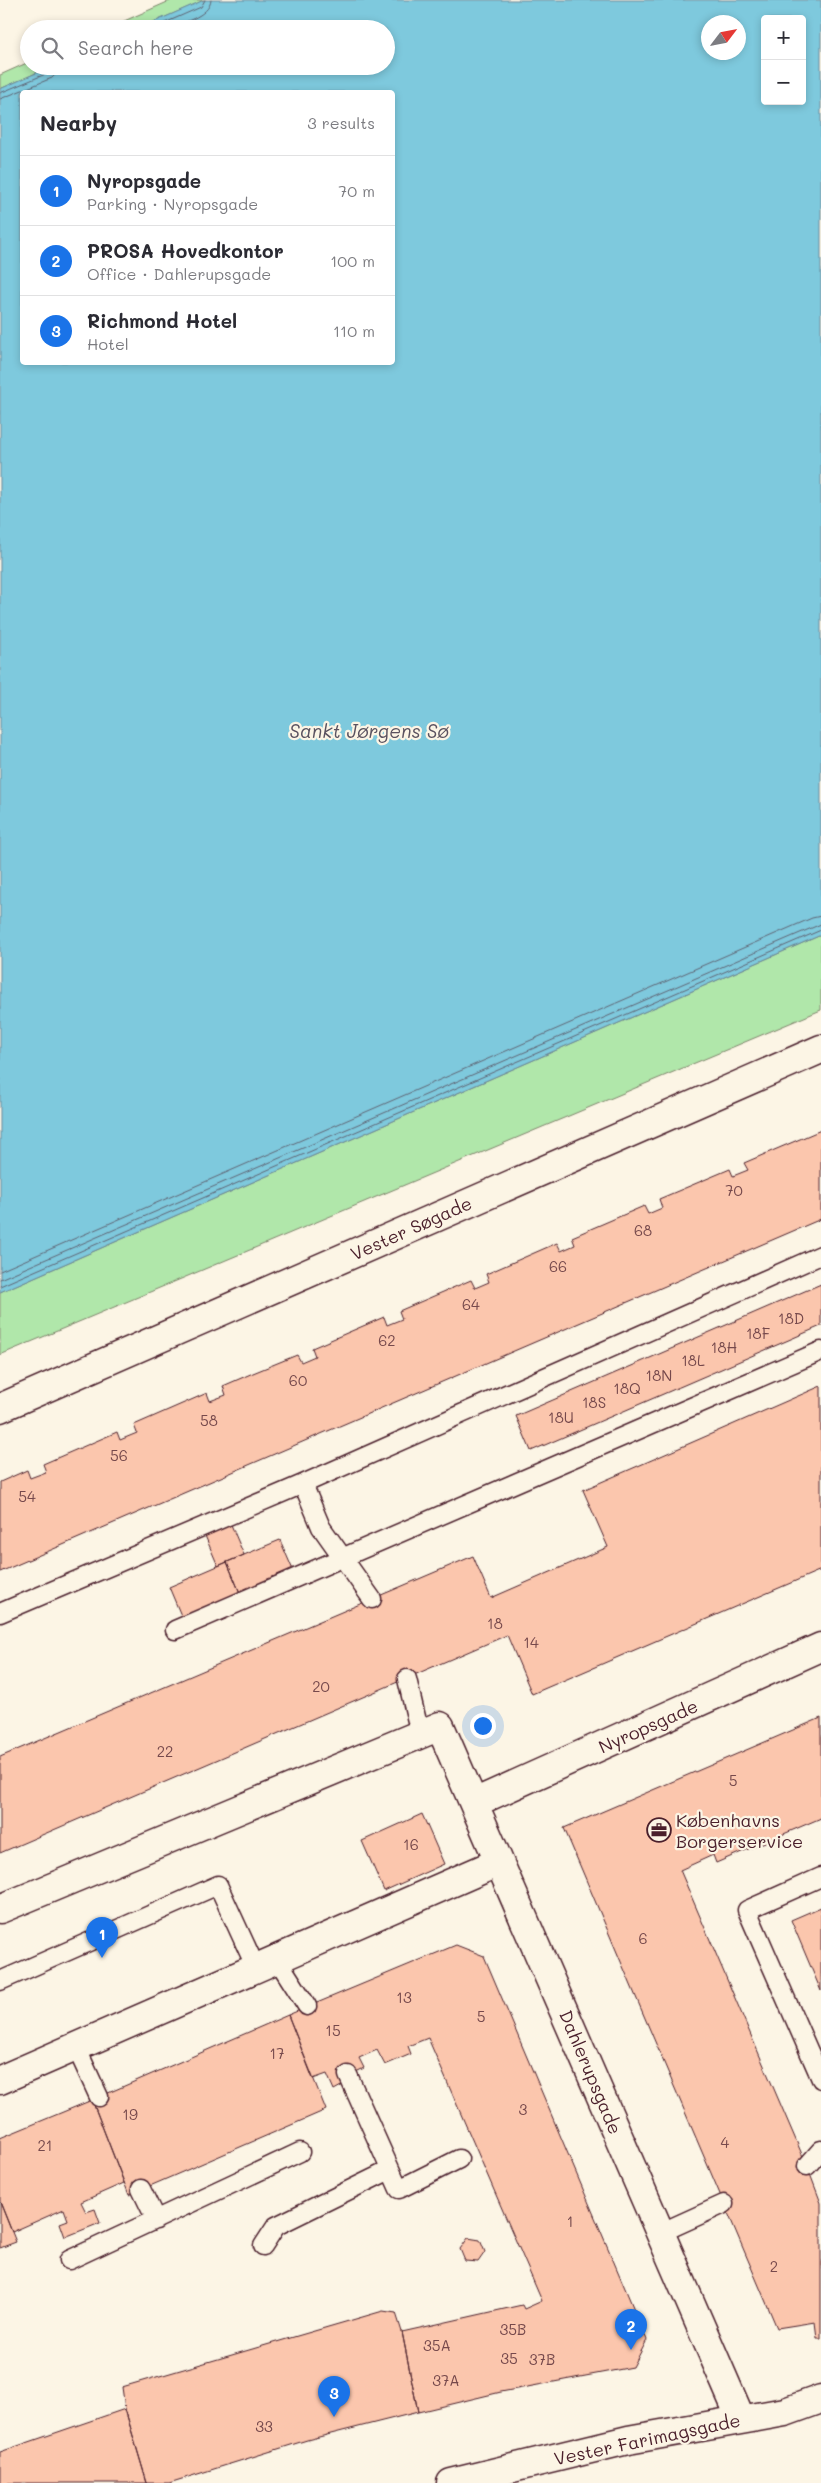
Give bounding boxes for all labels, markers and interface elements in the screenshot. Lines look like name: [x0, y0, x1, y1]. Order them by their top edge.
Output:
north arrow: [701, 15, 746, 60]
map controls: [761, 15, 806, 105]
button: +: [761, 15, 806, 60]
search box: [20, 20, 395, 75]
icon: search: [38, 34, 66, 62]
text: Search here: [78, 35, 194, 60]
button: −: [761, 60, 806, 105]
text: Nearby: [40, 109, 117, 136]
text: 3 results: [307, 112, 375, 133]
text: Nyropsgade: [87, 168, 201, 193]
text: 1: [52, 180, 60, 201]
text: 70 m: [338, 180, 375, 201]
text: Parking · Nyropsgade: [87, 193, 258, 214]
text: PROSA Hovedkontor: [87, 238, 284, 263]
text: 2: [52, 250, 60, 271]
text: 100 m: [330, 250, 375, 271]
text: Office · Dahlerupsgade: [87, 263, 271, 284]
text: Richmond Hotel: [87, 308, 237, 333]
text: 3: [51, 320, 61, 341]
text: 110 m: [333, 320, 375, 341]
text: Hotel: [87, 333, 129, 354]
water label: Sankt Jørgens Sø: [289, 718, 449, 743]
house number: 70: [725, 1180, 743, 1200]
street label: Vester Søgade: [347, 1191, 475, 1265]
house number: 68: [634, 1220, 652, 1240]
house number: 66: [549, 1256, 567, 1276]
house number: 64: [462, 1294, 480, 1314]
house number: 18D: [778, 1308, 804, 1328]
house number: 18F: [746, 1323, 770, 1343]
house number: 62: [378, 1330, 396, 1350]
house number: 18H: [711, 1337, 737, 1357]
house number: 18L: [681, 1350, 705, 1370]
house number: 18N: [646, 1365, 672, 1385]
house number: 60: [289, 1370, 307, 1390]
house number: 18Q: [613, 1378, 641, 1398]
house number: 18S: [582, 1392, 606, 1412]
house number: 18U: [548, 1407, 574, 1427]
house number: 58: [200, 1410, 218, 1430]
house number: 56: [110, 1445, 128, 1465]
house number: 54: [18, 1486, 36, 1506]
house number: 18: [487, 1613, 503, 1633]
house number: 14: [523, 1632, 539, 1652]
house number: 20: [312, 1676, 330, 1696]
street label: Nyropsgade: [594, 1693, 702, 1759]
your location: [470, 1713, 496, 1739]
house number: 22: [157, 1741, 173, 1761]
house number: 5: [729, 1770, 737, 1790]
place label: Københavns Borgerservice: [676, 1808, 803, 1853]
office icon: Københavns Borgerservice: [646, 1817, 672, 1843]
house number: 16: [403, 1834, 419, 1854]
pin: 1: [86, 1917, 118, 1958]
house number: 6: [638, 1928, 648, 1948]
house number: 13: [396, 1987, 412, 2007]
house number: 5: [477, 2006, 485, 2026]
street label: Dahlerupsgade: [554, 2006, 628, 2138]
house number: 15: [325, 2020, 341, 2040]
house number: 17: [269, 2043, 285, 2063]
house number: 3: [519, 2099, 528, 2119]
house number: 19: [122, 2104, 138, 2124]
house number: 4: [721, 2132, 730, 2152]
house number: 21: [37, 2135, 53, 2155]
house number: 1: [567, 2211, 573, 2231]
house number: 2: [770, 2256, 778, 2276]
pin: 2: [615, 2309, 647, 2350]
house number: 35B: [500, 2319, 526, 2339]
house number: 35A: [423, 2335, 451, 2355]
house number: 35: [500, 2348, 518, 2368]
house number: 37B: [529, 2349, 555, 2369]
house number: 37A: [432, 2370, 460, 2390]
pin: 3: [318, 2376, 350, 2417]
street label: Vester Farimagsgade: [552, 2407, 742, 2471]
house number: 33: [255, 2416, 273, 2436]

